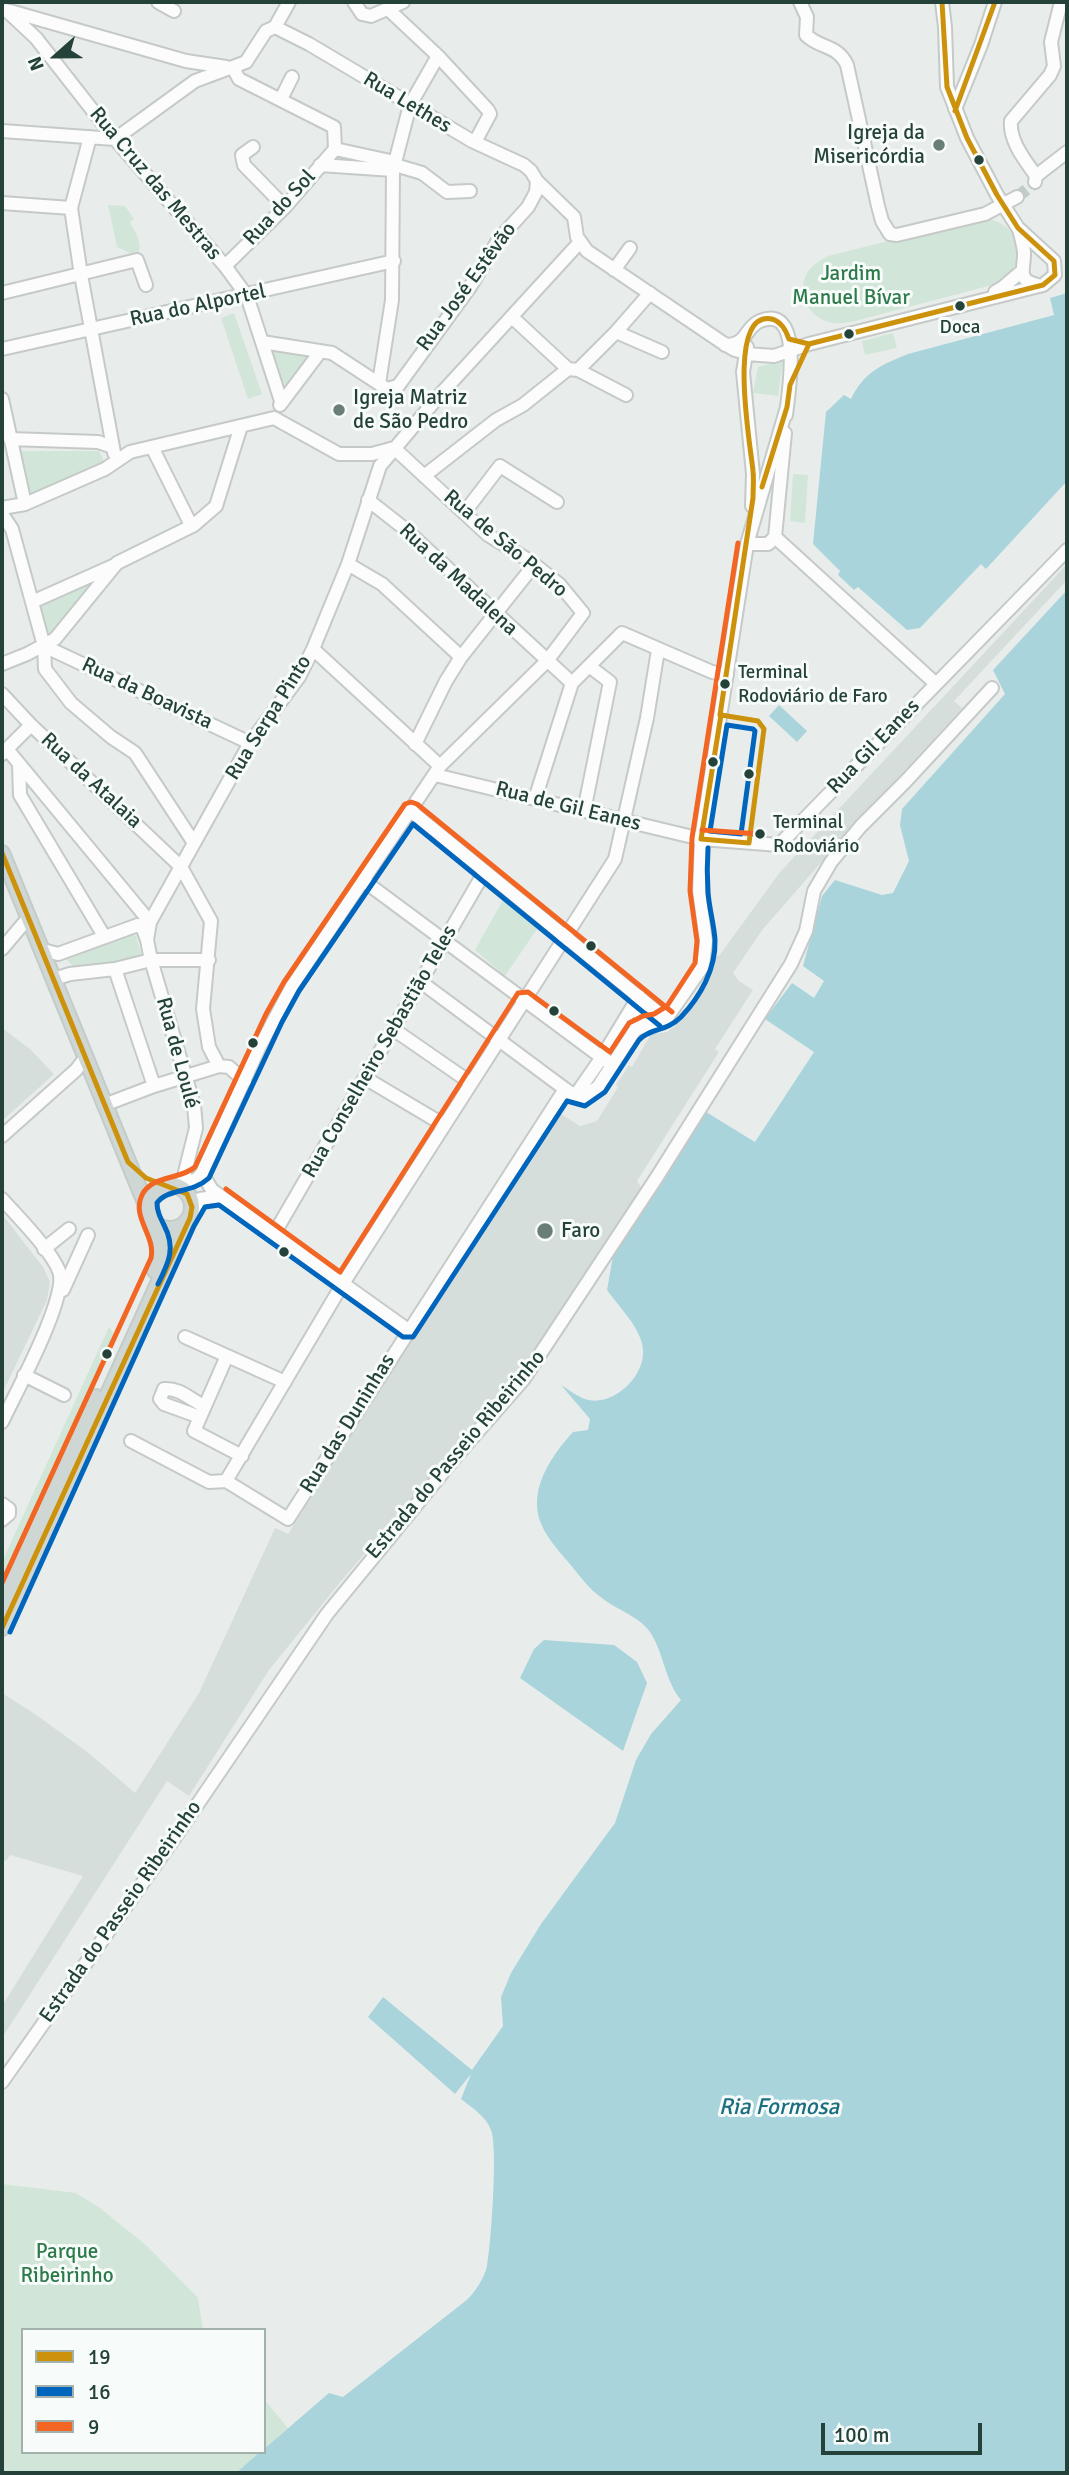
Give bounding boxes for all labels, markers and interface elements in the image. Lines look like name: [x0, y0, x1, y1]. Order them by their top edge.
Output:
north arrow: [21, 21, 91, 91]
text: N: [23, 53, 50, 74]
street label: Rua Lethes: [358, 67, 456, 139]
street label: Rua Cruz das Mestras: [84, 102, 226, 266]
place label: Igreja da Misericórdia: [813, 120, 925, 170]
marker: Igreja da Misericórdia: [931, 137, 947, 153]
unlabelled marker: [972, 153, 986, 167]
street label: Rua do Sol: [239, 165, 321, 251]
street label: Rua José Estêvão: [412, 218, 522, 356]
park label: Jardim Manuel Bívar: [792, 261, 910, 311]
street label: Rua do Alportel: [128, 279, 268, 333]
marker: Doca: [953, 299, 967, 313]
place label: Doca: [940, 317, 980, 339]
unlabelled marker: [842, 327, 856, 341]
place label: Igreja Matriz de São Pedro: [353, 385, 468, 435]
marker: Igreja Matriz de São Pedro: [331, 402, 347, 418]
street label: Rua de São Pedro: [438, 485, 572, 603]
street label: Rua da Madalena: [393, 519, 523, 641]
street label: Rua Serpa Pinto: [221, 651, 317, 785]
street label: Rua da Boavista: [78, 653, 216, 735]
place label: Terminal Rodoviário de Faro: [738, 662, 888, 706]
marker: Terminal Rodoviário de Faro: [718, 677, 732, 691]
street label: Rua Gil Eanes: [822, 694, 926, 800]
street label: Rua da Atalaia: [35, 728, 147, 834]
unlabelled marker: [706, 755, 720, 769]
unlabelled marker: [742, 767, 756, 781]
street label: Rua de Gil Eanes: [493, 777, 643, 837]
place label: Terminal Rodoviário: [773, 812, 859, 856]
marker: Terminal Rodoviário: [753, 827, 767, 841]
street label: Rua Conselheiro Sebastião Teles: [297, 921, 463, 1183]
unlabelled marker: [584, 939, 598, 953]
street label: Rua de Loulé: [150, 994, 204, 1112]
unlabelled marker: [547, 1004, 561, 1018]
unlabelled marker: [246, 1036, 260, 1050]
place label: Faro: [561, 1218, 600, 1244]
marker: Faro: [535, 1221, 555, 1241]
unlabelled marker: [277, 1245, 291, 1259]
street label: Estrada do Passeio Ribeirinho: [361, 1345, 551, 1565]
unlabelled marker: [100, 1347, 114, 1361]
street label: Rua das Duninhas: [295, 1350, 401, 1498]
street label: Estrada do Passeio Ribeirinho: [35, 1796, 207, 2028]
water label: Ria Formosa: [719, 2094, 839, 2122]
park label: Parque Ribeirinho: [20, 2239, 114, 2289]
legend: [21, 2328, 266, 2454]
text: 19: [88, 2344, 111, 2370]
text: 16: [88, 2379, 111, 2405]
scale bar: [824, 2408, 985, 2452]
text: 9: [88, 2414, 99, 2440]
text: 100 m: [834, 2422, 889, 2448]

